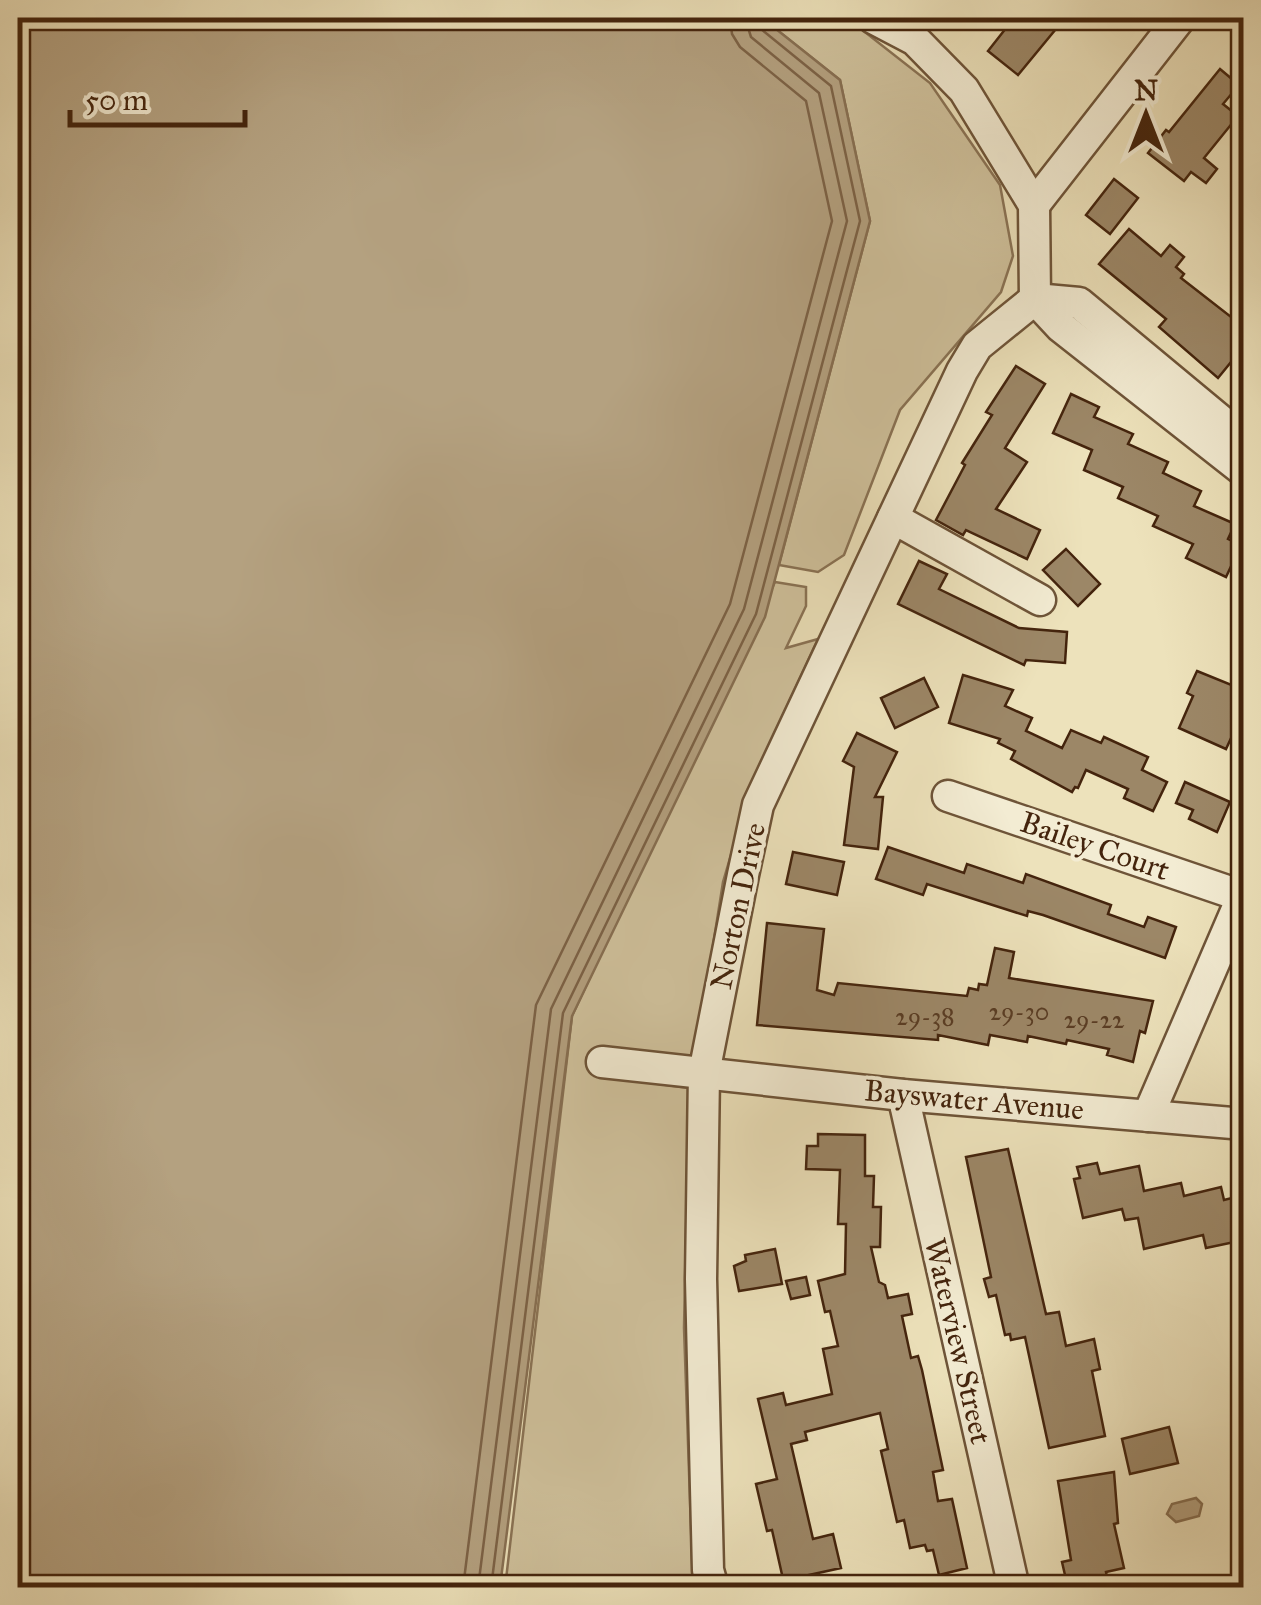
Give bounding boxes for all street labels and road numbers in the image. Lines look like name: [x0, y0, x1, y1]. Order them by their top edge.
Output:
street label: Bailey Court: [1016, 804, 1175, 888]
street label: Norton Drive: [703, 819, 773, 993]
street label: Bayswater Avenue: [863, 1072, 1085, 1128]
street label: Waterview Street: [917, 1235, 999, 1448]

